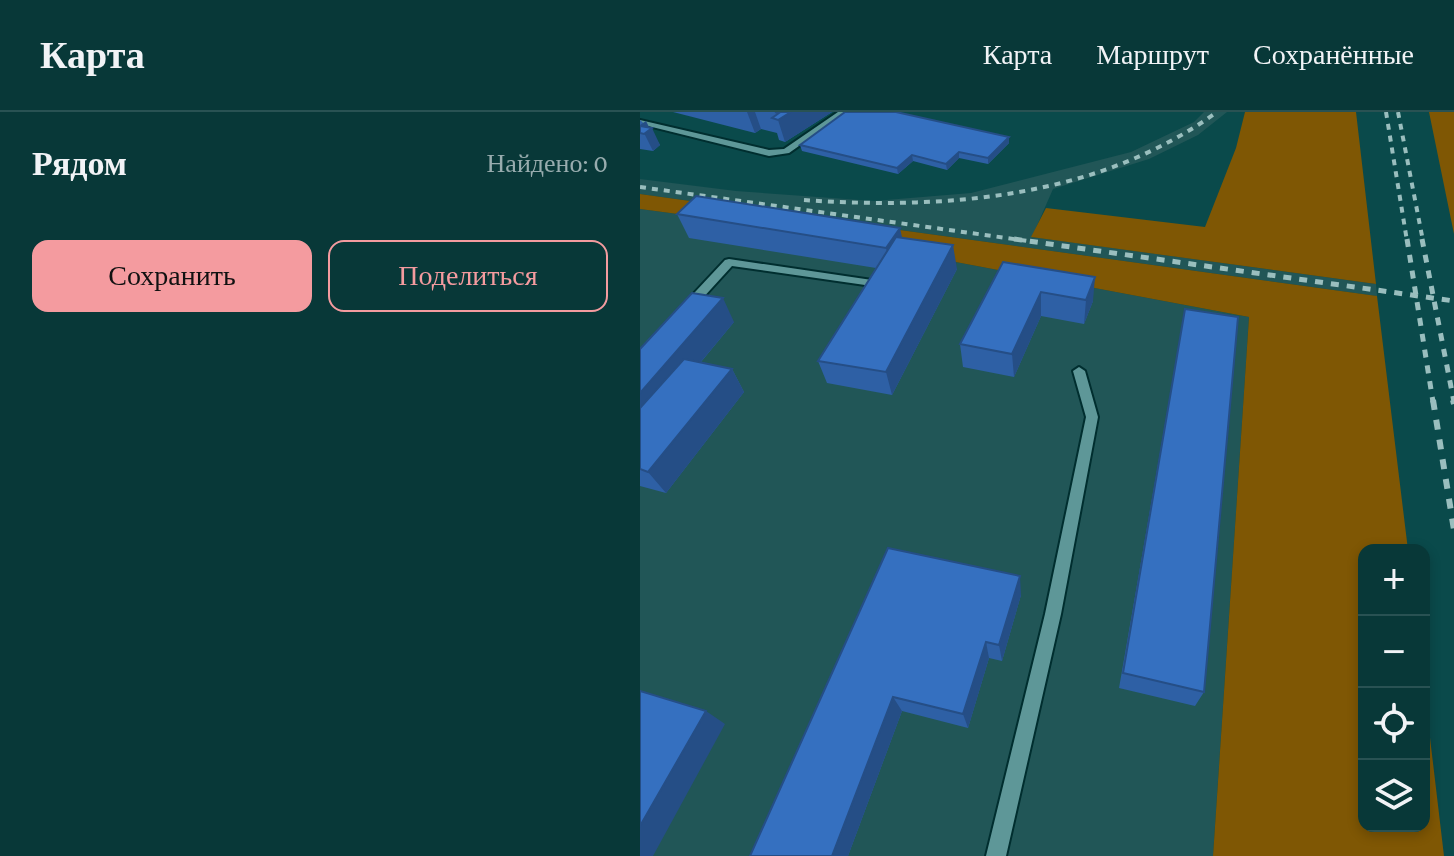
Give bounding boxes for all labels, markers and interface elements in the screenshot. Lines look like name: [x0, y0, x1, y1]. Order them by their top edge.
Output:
text: Карта: [40, 34, 145, 76]
text: Карта: [983, 39, 1052, 70]
text: Маршрут: [1096, 39, 1209, 70]
text: Сохранённые: [1253, 39, 1414, 70]
text: Рядом: [32, 145, 127, 182]
text: Найдено: 0: [487, 149, 608, 178]
button: Сохранить: [32, 240, 312, 312]
button: Поделиться: [328, 240, 608, 312]
map controls: [1358, 544, 1430, 832]
button: +: [1358, 544, 1430, 616]
button: −: [1358, 616, 1430, 688]
button: locate: [1358, 688, 1430, 760]
button: layers: [1358, 760, 1430, 832]

